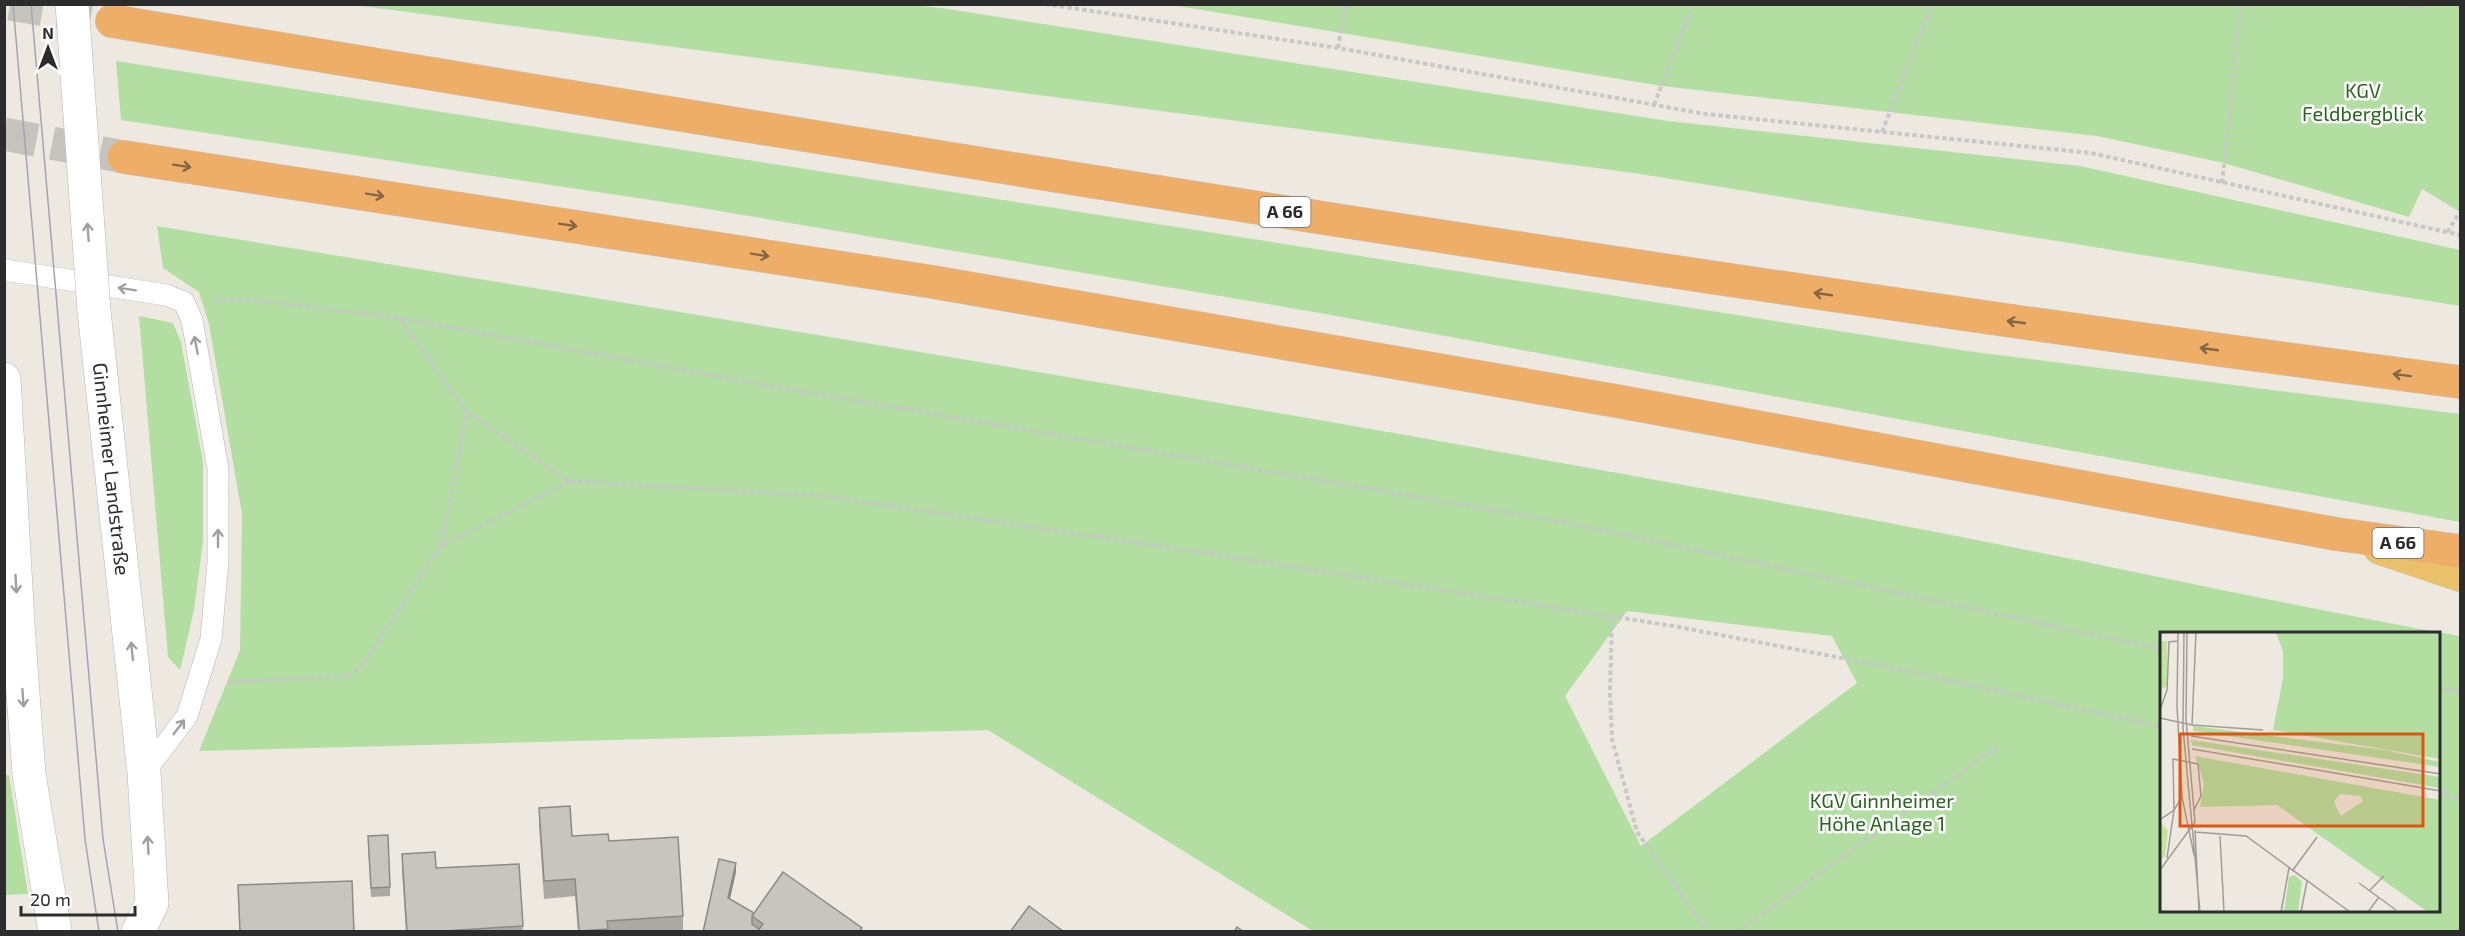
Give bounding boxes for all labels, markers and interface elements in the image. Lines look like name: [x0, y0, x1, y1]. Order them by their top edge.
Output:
north arrow: [18, 18, 78, 78]
text: N: [42, 23, 54, 42]
park label: KGV Feldbergblick: [2302, 78, 2424, 125]
one-way arrow: [172, 160, 191, 171]
one-way arrow: [364, 190, 384, 201]
road number: A 66: [1260, 197, 1310, 227]
one-way arrow: [557, 220, 577, 231]
one-way arrow: [82, 223, 93, 242]
one-way arrow: [750, 249, 770, 260]
one-way arrow: [118, 283, 138, 294]
one-way arrow: [1814, 288, 1834, 299]
one-way arrow: [2007, 316, 2027, 327]
one-way arrow: [190, 336, 201, 355]
one-way arrow: [2200, 344, 2220, 355]
street label: Ginnheimer Landstraße: [89, 361, 136, 577]
one-way arrow: [2393, 369, 2413, 380]
road number: A 66: [2372, 528, 2424, 558]
one-way arrow: [212, 529, 224, 549]
one-way arrow: [11, 574, 22, 594]
inset map: [2160, 632, 2441, 912]
one-way arrow: [126, 641, 137, 661]
one-way arrow: [18, 688, 29, 707]
one-way arrow: [173, 719, 185, 735]
park label: KGV Ginnheimer Höhe Anlage 1: [1810, 788, 1954, 835]
one-way arrow: [143, 835, 154, 855]
scale bar: [21, 879, 135, 917]
text: 20 m: [30, 888, 71, 910]

